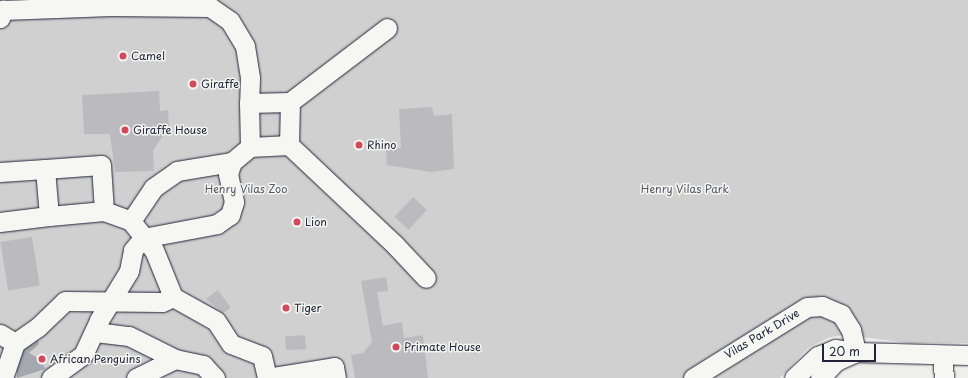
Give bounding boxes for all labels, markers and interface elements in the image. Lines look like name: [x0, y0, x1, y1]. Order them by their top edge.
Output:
place label: Camel: [131, 49, 165, 63]
marker: Camel: [118, 51, 128, 61]
place label: Giraffe: [201, 77, 239, 91]
marker: Giraffe: [188, 79, 198, 89]
place label: Giraffe House: [133, 123, 207, 137]
marker: Giraffe House: [120, 125, 130, 135]
place label: Rhino: [367, 138, 396, 152]
marker: Rhino: [354, 140, 364, 150]
park label: Henry Vilas Zoo: [204, 182, 288, 196]
park label: Henry Vilas Park: [641, 182, 729, 196]
place label: Lion: [305, 215, 327, 229]
marker: Lion: [292, 217, 302, 227]
place label: Tiger: [294, 301, 322, 315]
marker: Tiger: [281, 303, 291, 313]
street label: Vilas Park Drive: [722, 306, 802, 362]
scale bar: [824, 336, 878, 362]
place label: Primate House: [404, 340, 482, 354]
marker: Primate House: [391, 342, 401, 352]
text: 20 m: [829, 342, 860, 360]
place label: African Penguins: [50, 352, 140, 366]
marker: African Penguins: [37, 354, 47, 364]

